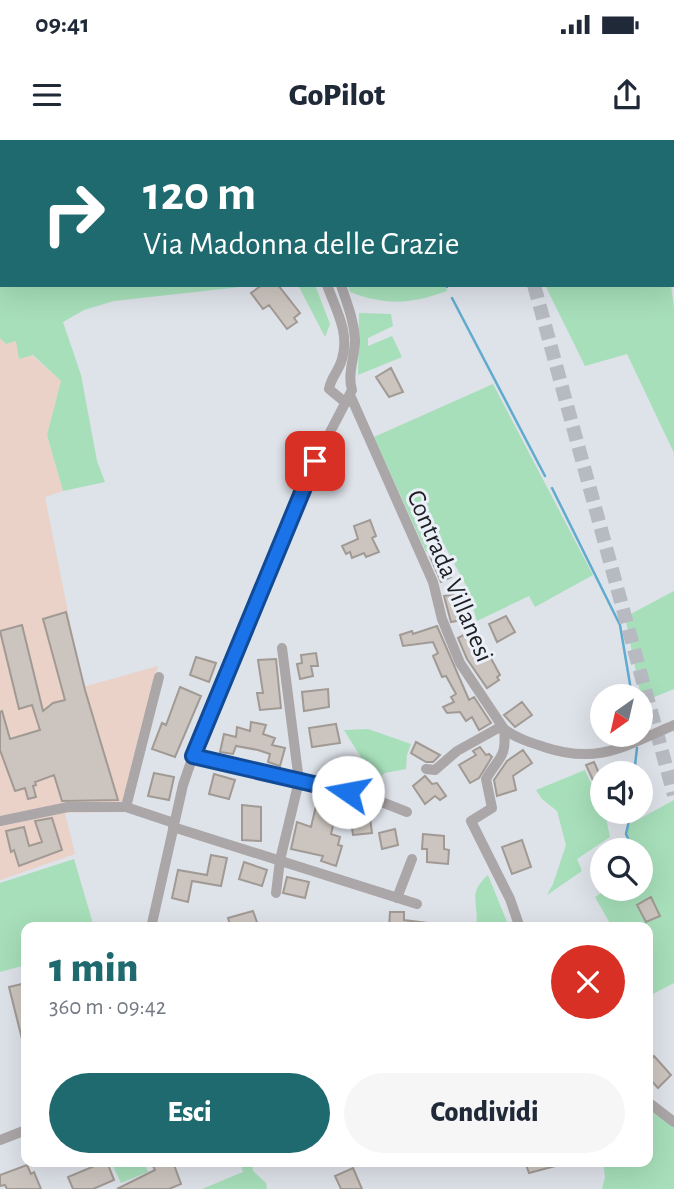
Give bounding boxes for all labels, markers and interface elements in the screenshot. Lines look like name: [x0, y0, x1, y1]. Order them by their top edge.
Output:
text: 09:41: [35, 11, 90, 37]
icon: menu: [28, 76, 66, 114]
icon: share: [608, 76, 646, 114]
text: GoPilot: [289, 79, 385, 111]
icon: right: [28, 168, 119, 259]
text: 120 m: [143, 170, 256, 219]
text: Via Madonna delle Grazie: [143, 228, 459, 260]
pin: [285, 431, 345, 491]
icon: arrive: [296, 442, 334, 480]
street label: Contrada Villanesi: [402, 486, 498, 666]
north arrow: [590, 684, 653, 747]
map controls: [590, 684, 653, 901]
position arrow: [311, 755, 385, 829]
button: sound: [590, 761, 653, 824]
button: search: [590, 838, 653, 901]
button: close: [551, 945, 625, 1019]
text: 1 min: [49, 947, 138, 989]
text: 360 m · 09:42: [49, 996, 166, 1019]
button: Esci: [49, 1073, 330, 1153]
button: Condividi: [344, 1073, 625, 1153]

